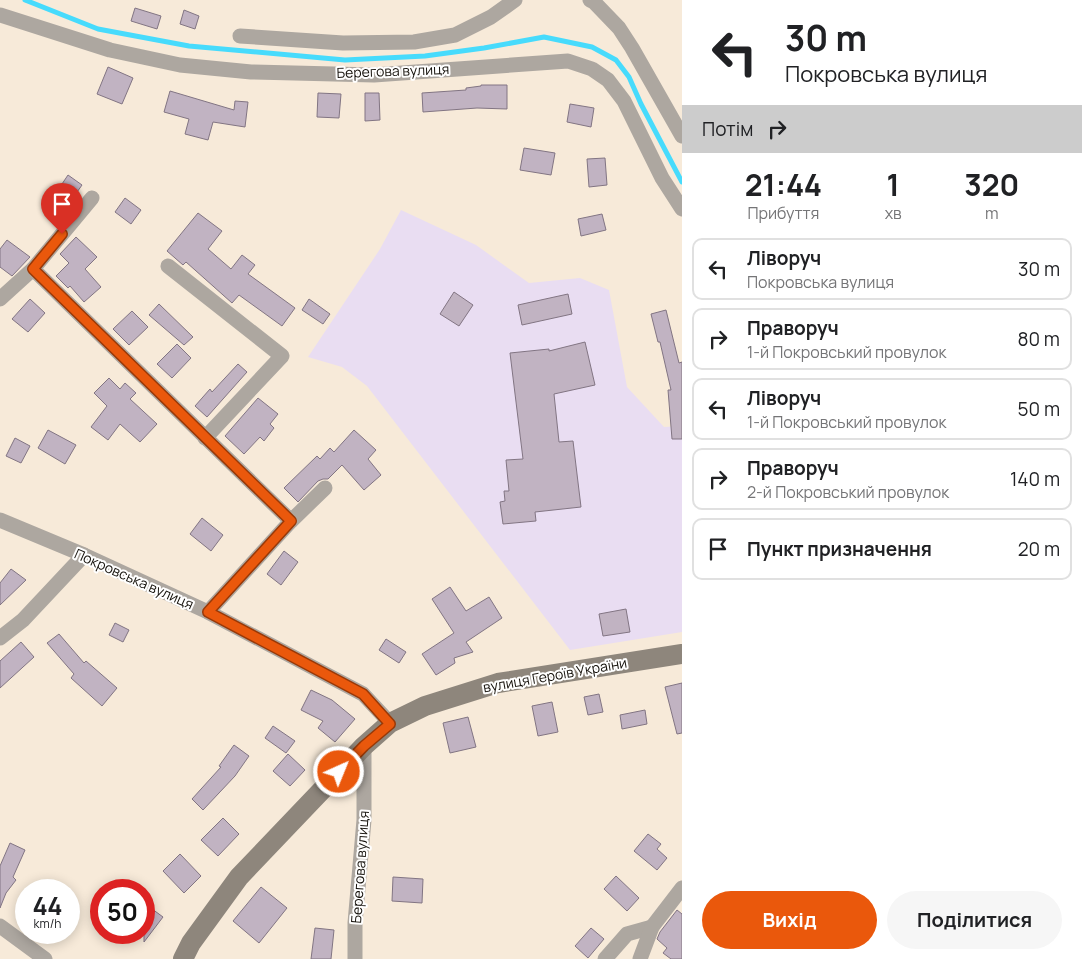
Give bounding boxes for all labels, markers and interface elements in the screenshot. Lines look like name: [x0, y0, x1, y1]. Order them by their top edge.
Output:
text: 30 m: [785, 14, 867, 62]
icon: left: [702, 20, 767, 85]
street label: Берегова вулиця: [336, 59, 450, 82]
text: Покровська вулиця: [785, 59, 987, 89]
icon: right: [763, 115, 791, 143]
text: Потім: [702, 116, 753, 142]
text: 21:44: [745, 164, 822, 205]
text: 1: [887, 164, 900, 205]
text: 320: [964, 164, 1019, 205]
pin: [41, 183, 83, 234]
icon: arrive: [48, 190, 76, 218]
text: Прибуття: [747, 202, 819, 224]
text: хв: [885, 202, 902, 224]
text: m: [985, 202, 999, 224]
text: Ліворуч: [747, 245, 821, 271]
icon: left: [704, 255, 732, 283]
text: 30 m: [1018, 256, 1060, 282]
text: Покровська вулиця: [747, 271, 894, 293]
text: Праворуч: [747, 315, 839, 341]
icon: right: [704, 325, 732, 353]
text: 80 m: [1017, 326, 1060, 352]
text: 1-й Покровський провулок: [747, 341, 946, 363]
text: Ліворуч: [747, 385, 821, 411]
icon: left: [704, 395, 732, 423]
text: 50 m: [1018, 396, 1060, 422]
text: 1-й Покровський провулок: [747, 411, 946, 433]
text: Праворуч: [747, 455, 839, 481]
icon: right: [704, 465, 732, 493]
text: 140 m: [1010, 466, 1060, 492]
text: 2-й Покровський провулок: [747, 481, 949, 503]
icon: arrive: [704, 535, 732, 563]
text: Пункт призначення: [747, 536, 932, 562]
text: 20 m: [1018, 536, 1060, 562]
street label: Покровська вулиця: [72, 544, 197, 613]
street label: вулиця Героїв України: [481, 652, 628, 697]
position arrow: [312, 745, 364, 797]
street label: Берегова вулиця: [346, 810, 373, 924]
speed limit sign: 50: [90, 879, 155, 944]
text: 44: [32, 888, 63, 923]
button: Вихід: [702, 891, 877, 949]
button: Поділитися: [887, 891, 1062, 949]
text: km/h: [34, 915, 61, 932]

